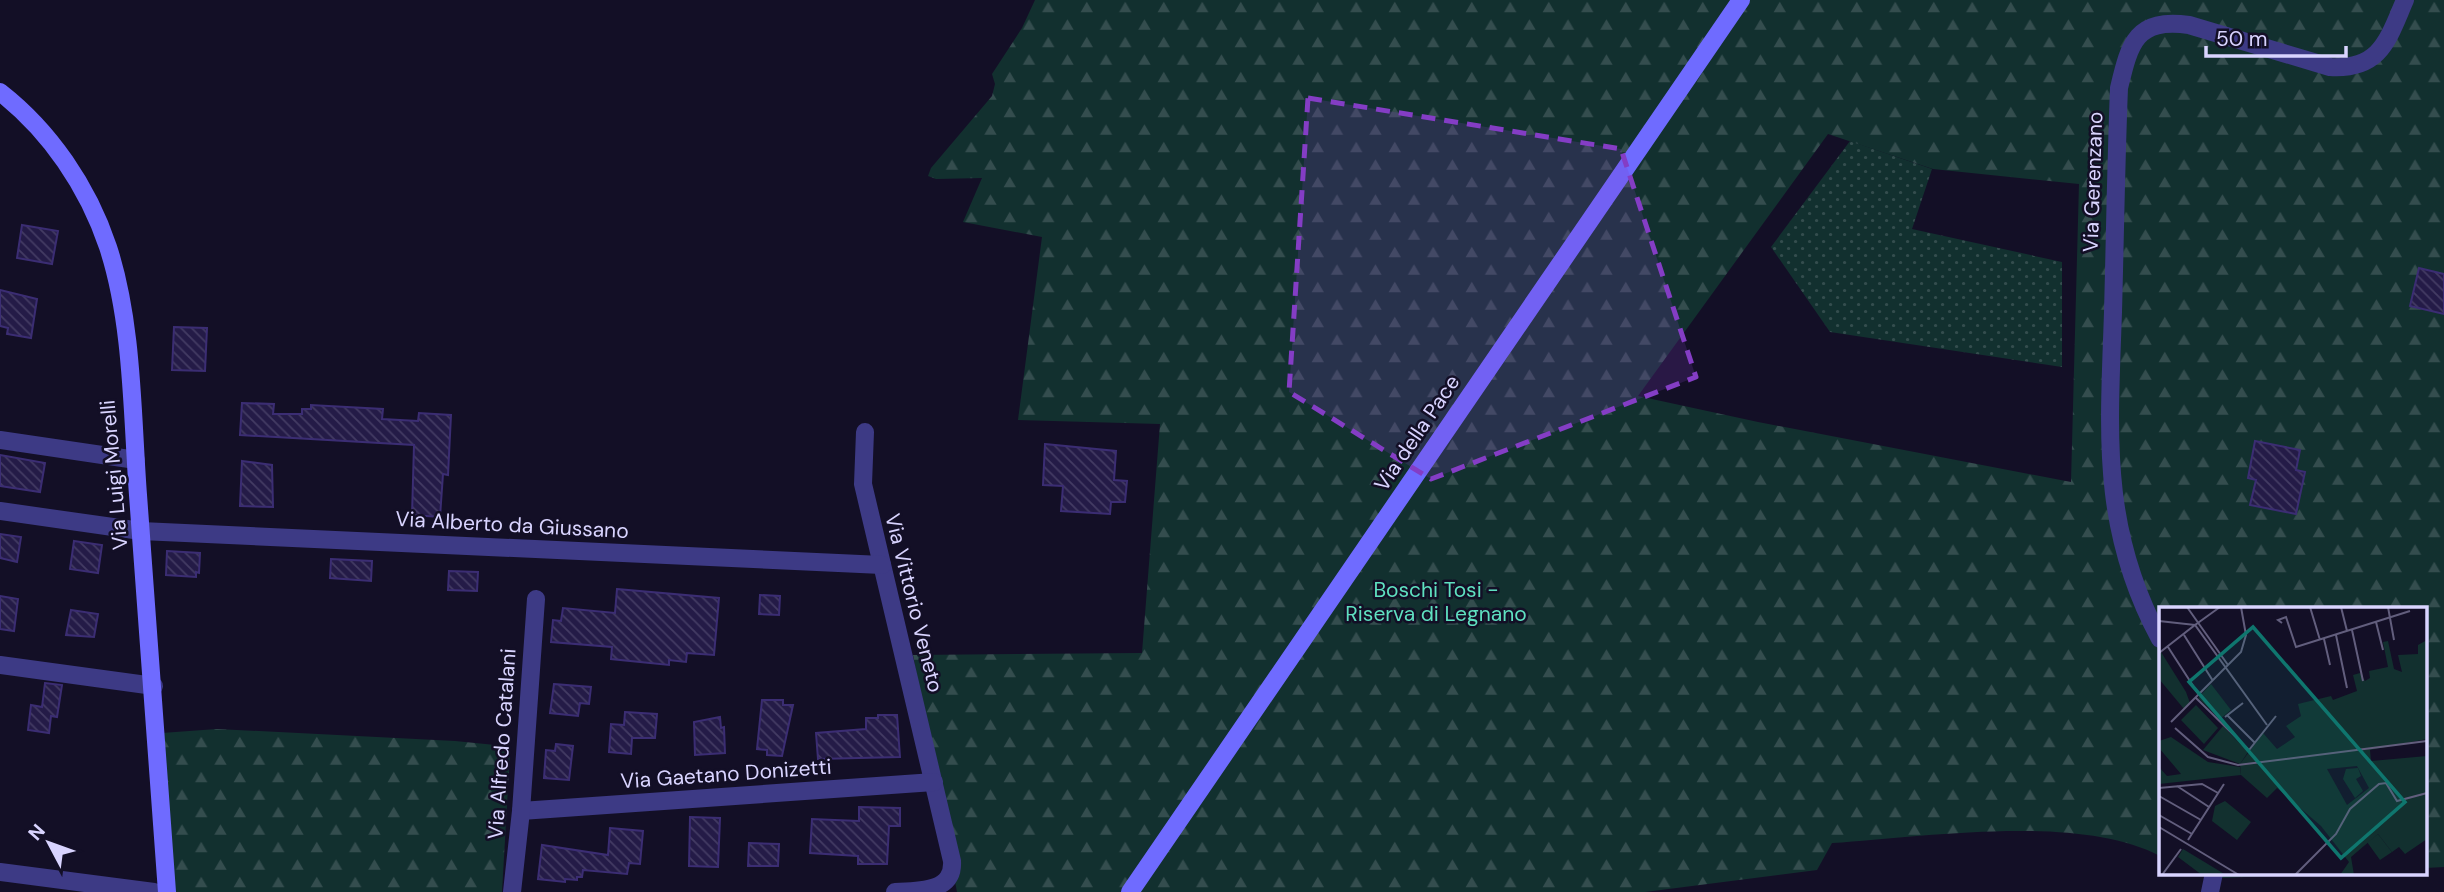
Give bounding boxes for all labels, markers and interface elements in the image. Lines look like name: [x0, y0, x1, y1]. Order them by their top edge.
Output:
scale bar: [2206, 14, 2346, 58]
text: 50 m: [2216, 25, 2267, 53]
street label: Via Gerenzano: [2077, 111, 2109, 253]
street label: Via della Pace: [1368, 369, 1466, 497]
street label: Via Luigi Morelli: [93, 399, 135, 551]
street label: Via Alberto da Giussano: [395, 505, 629, 545]
street label: Via Vittorio Veneto: [878, 511, 950, 695]
park label: Boschi Tosi - Riserva di Legnano: [1345, 576, 1527, 628]
inset map: [2159, 607, 2426, 874]
street label: Via Alfredo Catalani: [481, 648, 523, 840]
street label: Via Gaetano Donizetti: [620, 753, 832, 795]
north arrow: [14, 808, 84, 878]
text: N: [23, 819, 51, 846]

